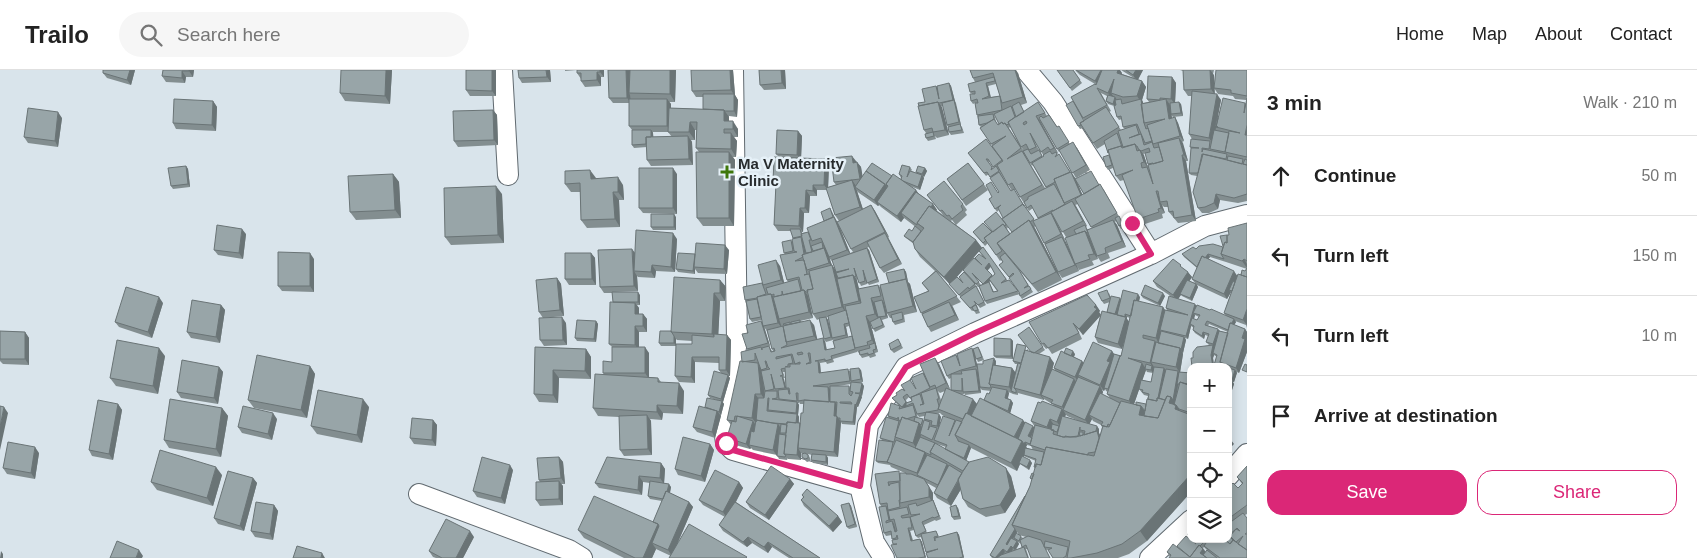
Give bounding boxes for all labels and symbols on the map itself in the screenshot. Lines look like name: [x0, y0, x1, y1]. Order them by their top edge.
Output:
place label: Ma V Maternity Clinic: [738, 155, 845, 189]
marker: Ma V Maternity Clinic: [720, 165, 734, 179]
route end: [1121, 212, 1144, 235]
route start: [715, 432, 738, 455]

